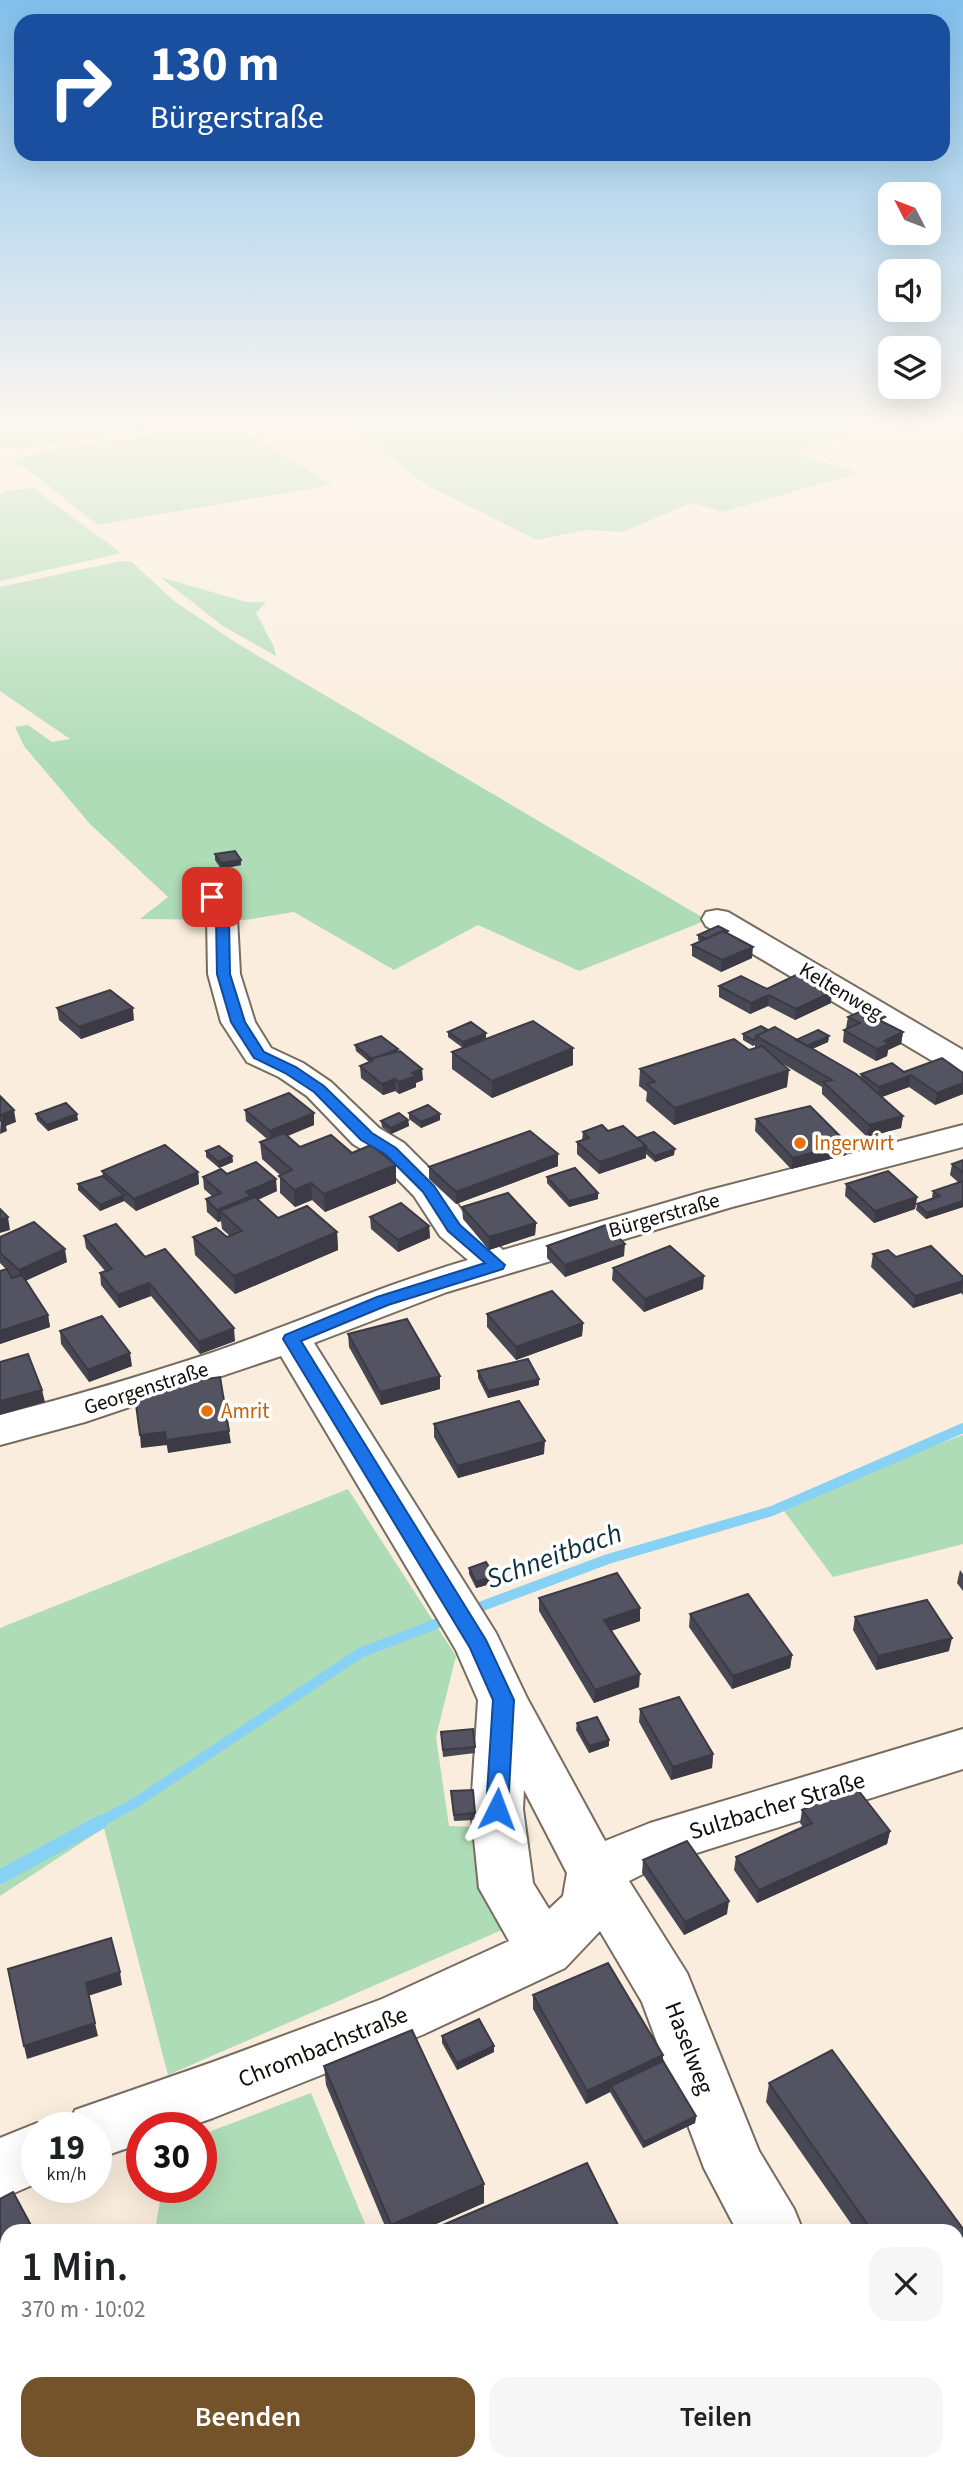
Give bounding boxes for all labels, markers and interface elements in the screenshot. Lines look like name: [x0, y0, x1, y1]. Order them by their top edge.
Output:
text: 130 m: [150, 30, 279, 100]
icon: right: [35, 42, 126, 133]
text: Bürgerstraße: [150, 95, 324, 141]
north arrow: [878, 182, 942, 245]
map controls: [878, 182, 941, 399]
button: sound: [878, 259, 941, 322]
button: layers: [878, 336, 941, 399]
pin: [182, 867, 242, 927]
icon: arrive: [193, 878, 231, 916]
street label: Keltenweg: [794, 954, 889, 1028]
place label: Ingerwirt: [814, 1128, 894, 1158]
marker: Ingerwirt: [792, 1135, 808, 1151]
street label: Bürgerstraße: [605, 1185, 723, 1245]
street label: Georgenstraße: [80, 1354, 212, 1422]
place label: Amrit: [221, 1396, 269, 1426]
marker: Amrit: [199, 1403, 215, 1419]
water label: Schneitbach: [481, 1513, 627, 1599]
street label: Sulzbacher Straße: [685, 1763, 869, 1849]
position arrow: [460, 1772, 534, 1846]
street label: Chrombachstraße: [233, 1997, 413, 2097]
street label: Haselweg: [655, 1997, 723, 2099]
speed limit sign: 30: [126, 2112, 217, 2203]
text: 19: [48, 2123, 85, 2173]
text: km/h: [47, 2162, 86, 2187]
text: 1 Min.: [21, 2237, 128, 2297]
button: close: [869, 2247, 943, 2321]
text: 370 m · 10:02: [21, 2293, 145, 2326]
button: Beenden: [21, 2377, 475, 2457]
button: Teilen: [489, 2377, 943, 2457]

